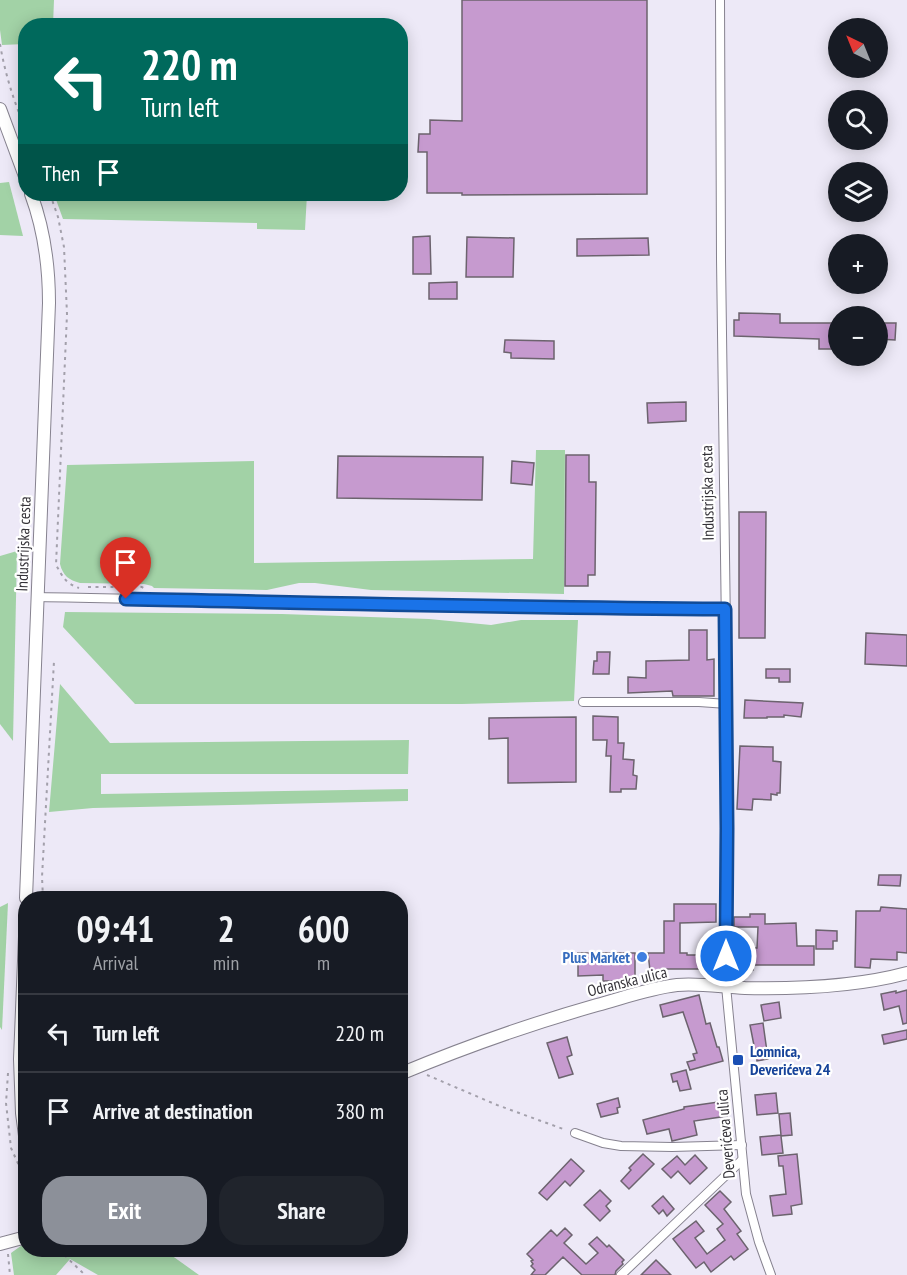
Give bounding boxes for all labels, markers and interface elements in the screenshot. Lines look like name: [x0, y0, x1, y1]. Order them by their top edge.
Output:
north arrow: [828, 18, 888, 78]
map controls: [828, 18, 888, 366]
text: 220 m: [141, 37, 238, 92]
icon: left: [42, 42, 120, 120]
text: Turn left: [141, 90, 219, 124]
button: search: [828, 90, 888, 150]
icon: arrive: [92, 156, 125, 189]
text: Then: [42, 159, 80, 187]
button: layers: [828, 162, 888, 222]
button: +: [828, 234, 888, 294]
button: −: [828, 306, 888, 366]
street label: Industrijska cesta: [696, 445, 718, 541]
street label: Industrijska cesta: [11, 496, 35, 592]
pin: [100, 537, 151, 599]
icon: arrive: [109, 546, 142, 579]
text: 09:41: [77, 905, 154, 952]
text: 2: [217, 905, 235, 952]
text: 600: [298, 905, 349, 952]
position arrow: [694, 924, 758, 988]
place label: Plus Market: [563, 947, 630, 967]
text: Arrival: [93, 950, 138, 976]
text: min: [213, 950, 239, 976]
text: m: [317, 950, 330, 976]
marker: Plus Market: [635, 950, 649, 964]
street label: Odranska ulica: [585, 961, 669, 1001]
icon: left: [42, 1017, 75, 1050]
text: Turn left: [93, 1019, 159, 1047]
text: 220 m: [335, 1019, 384, 1047]
place label: Lomnica, Deverićeva 24: [750, 1041, 831, 1079]
marker: Lomnica, Deverićeva 24: [731, 1053, 745, 1067]
street label: Deverićeva ulica: [711, 1089, 739, 1179]
icon: arrive: [42, 1095, 75, 1128]
text: Arrive at destination: [93, 1097, 253, 1125]
text: 380 m: [335, 1097, 384, 1125]
button: Exit: [42, 1176, 207, 1245]
button: Share: [219, 1176, 384, 1245]

